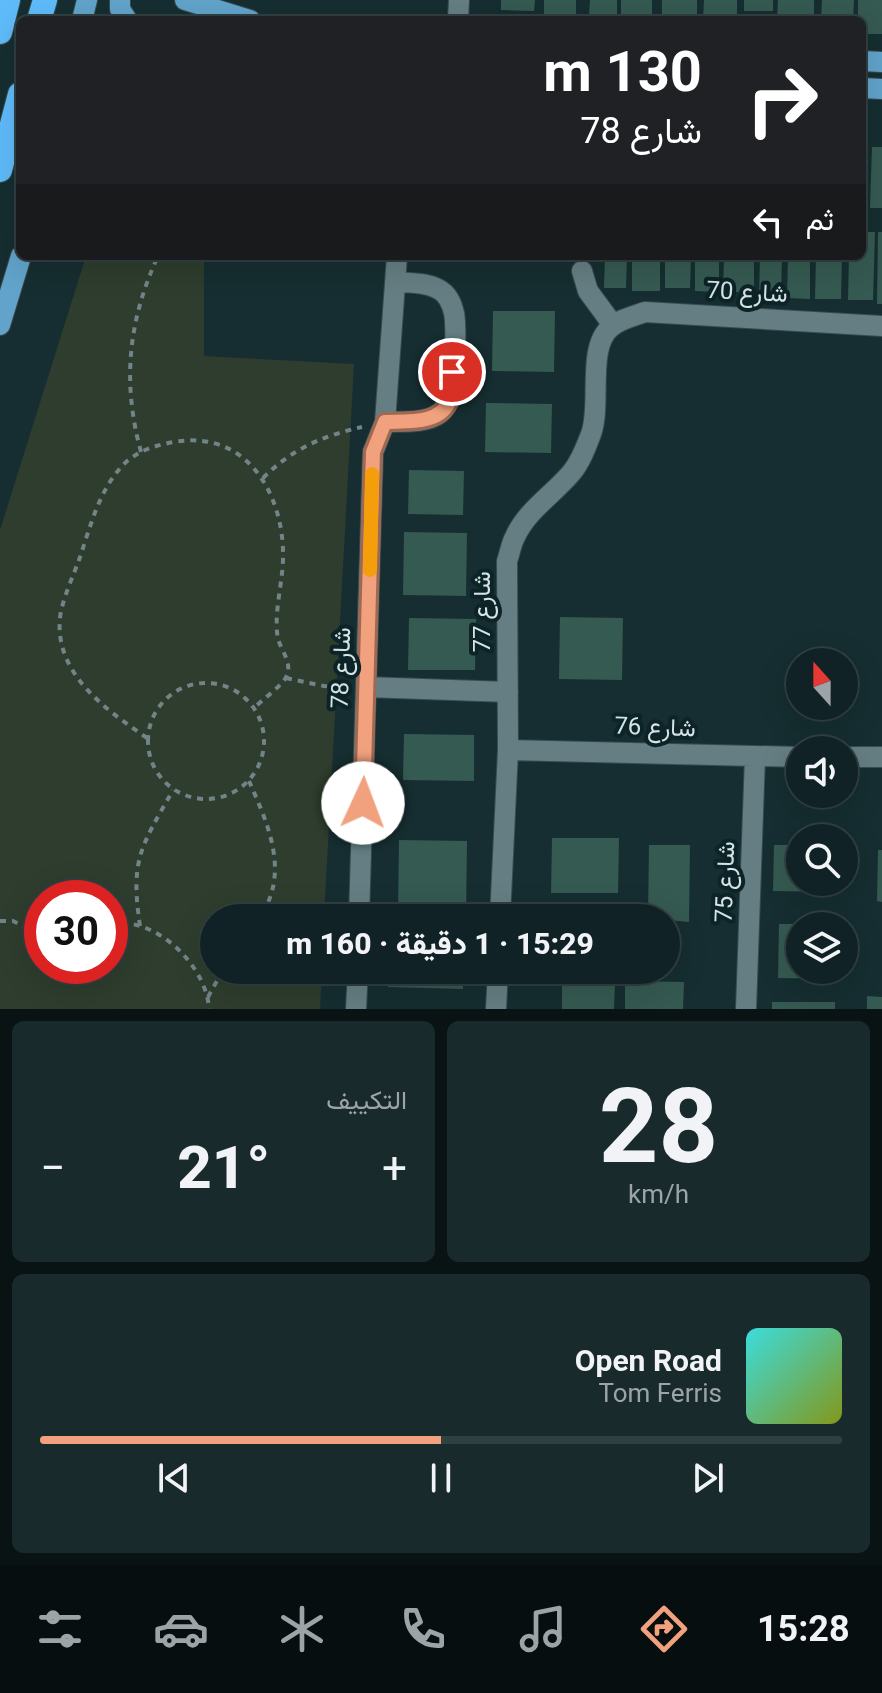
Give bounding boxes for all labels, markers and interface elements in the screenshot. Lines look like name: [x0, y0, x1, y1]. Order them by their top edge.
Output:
text: 130 m: [543, 39, 702, 105]
icon: right: [730, 48, 834, 152]
text: شارع 78: [580, 110, 702, 152]
icon: left: [746, 200, 790, 244]
text: ثم: [806, 202, 834, 237]
street label: شارع 70: [706, 276, 788, 310]
pin: [418, 338, 486, 406]
icon: arrive: [430, 350, 474, 394]
street label: شارع 77: [468, 571, 498, 653]
street label: شارع 78: [326, 627, 358, 709]
north arrow: [786, 648, 858, 720]
map controls: [786, 648, 858, 984]
street label: شارع 76: [614, 712, 696, 744]
button: sound: [786, 736, 858, 808]
position arrow: [321, 761, 405, 845]
button: search: [786, 824, 858, 896]
street label: شارع 75: [710, 841, 742, 923]
speed limit sign: 30: [24, 880, 128, 984]
button: layers: [786, 912, 858, 984]
text: 15:29 · 1 دقيقة · 160 m: [286, 926, 594, 961]
text: 28: [599, 1066, 718, 1187]
text: التكييف: [326, 1085, 407, 1115]
text: 21°: [177, 1132, 270, 1203]
text: −: [40, 1142, 65, 1194]
text: +: [382, 1142, 407, 1194]
text: km/h: [628, 1179, 689, 1209]
text: Open Road: [575, 1343, 722, 1378]
text: Tom Ferris: [598, 1378, 722, 1408]
icon: previous: [152, 1456, 196, 1500]
icon: pause: [419, 1456, 463, 1500]
icon: next: [686, 1456, 730, 1500]
icon: filters: [32, 1601, 88, 1657]
icon: car: [153, 1601, 209, 1657]
icon: climate: [274, 1601, 330, 1657]
icon: phone: [395, 1601, 451, 1657]
icon: music: [515, 1601, 571, 1657]
icon: directions: [636, 1601, 692, 1657]
text: 15:28: [757, 1608, 850, 1650]

